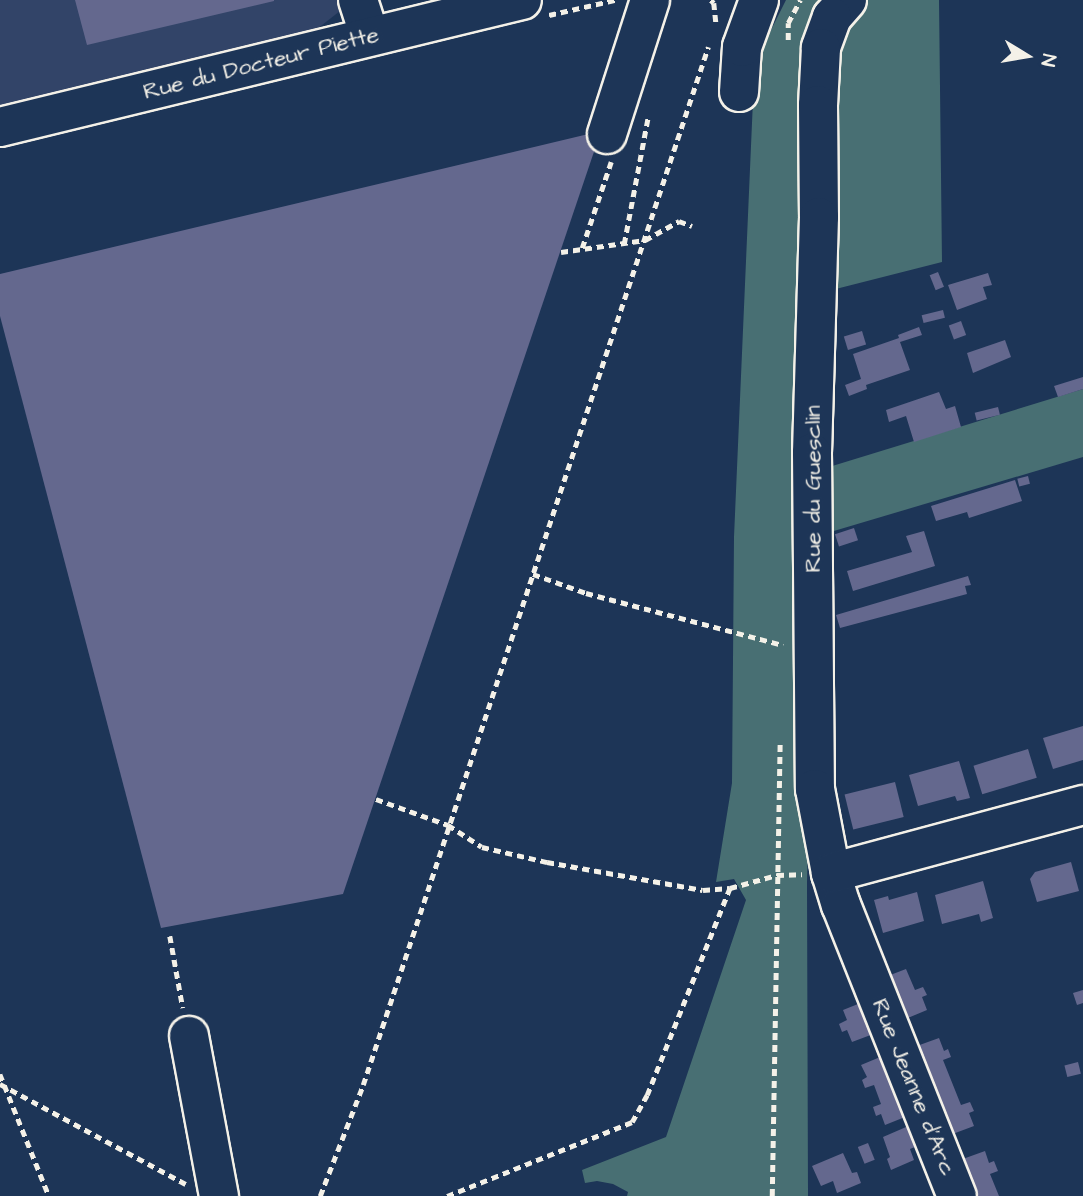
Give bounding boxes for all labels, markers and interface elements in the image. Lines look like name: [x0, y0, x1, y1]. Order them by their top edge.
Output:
street label: Rue du Docteur Piette: [140, 20, 382, 106]
north arrow: [992, 21, 1062, 91]
text: N: [1034, 52, 1062, 69]
street label: Rue du Guesclin: [799, 405, 827, 573]
street label: Rue Jeanne d'Arc: [866, 995, 962, 1179]

